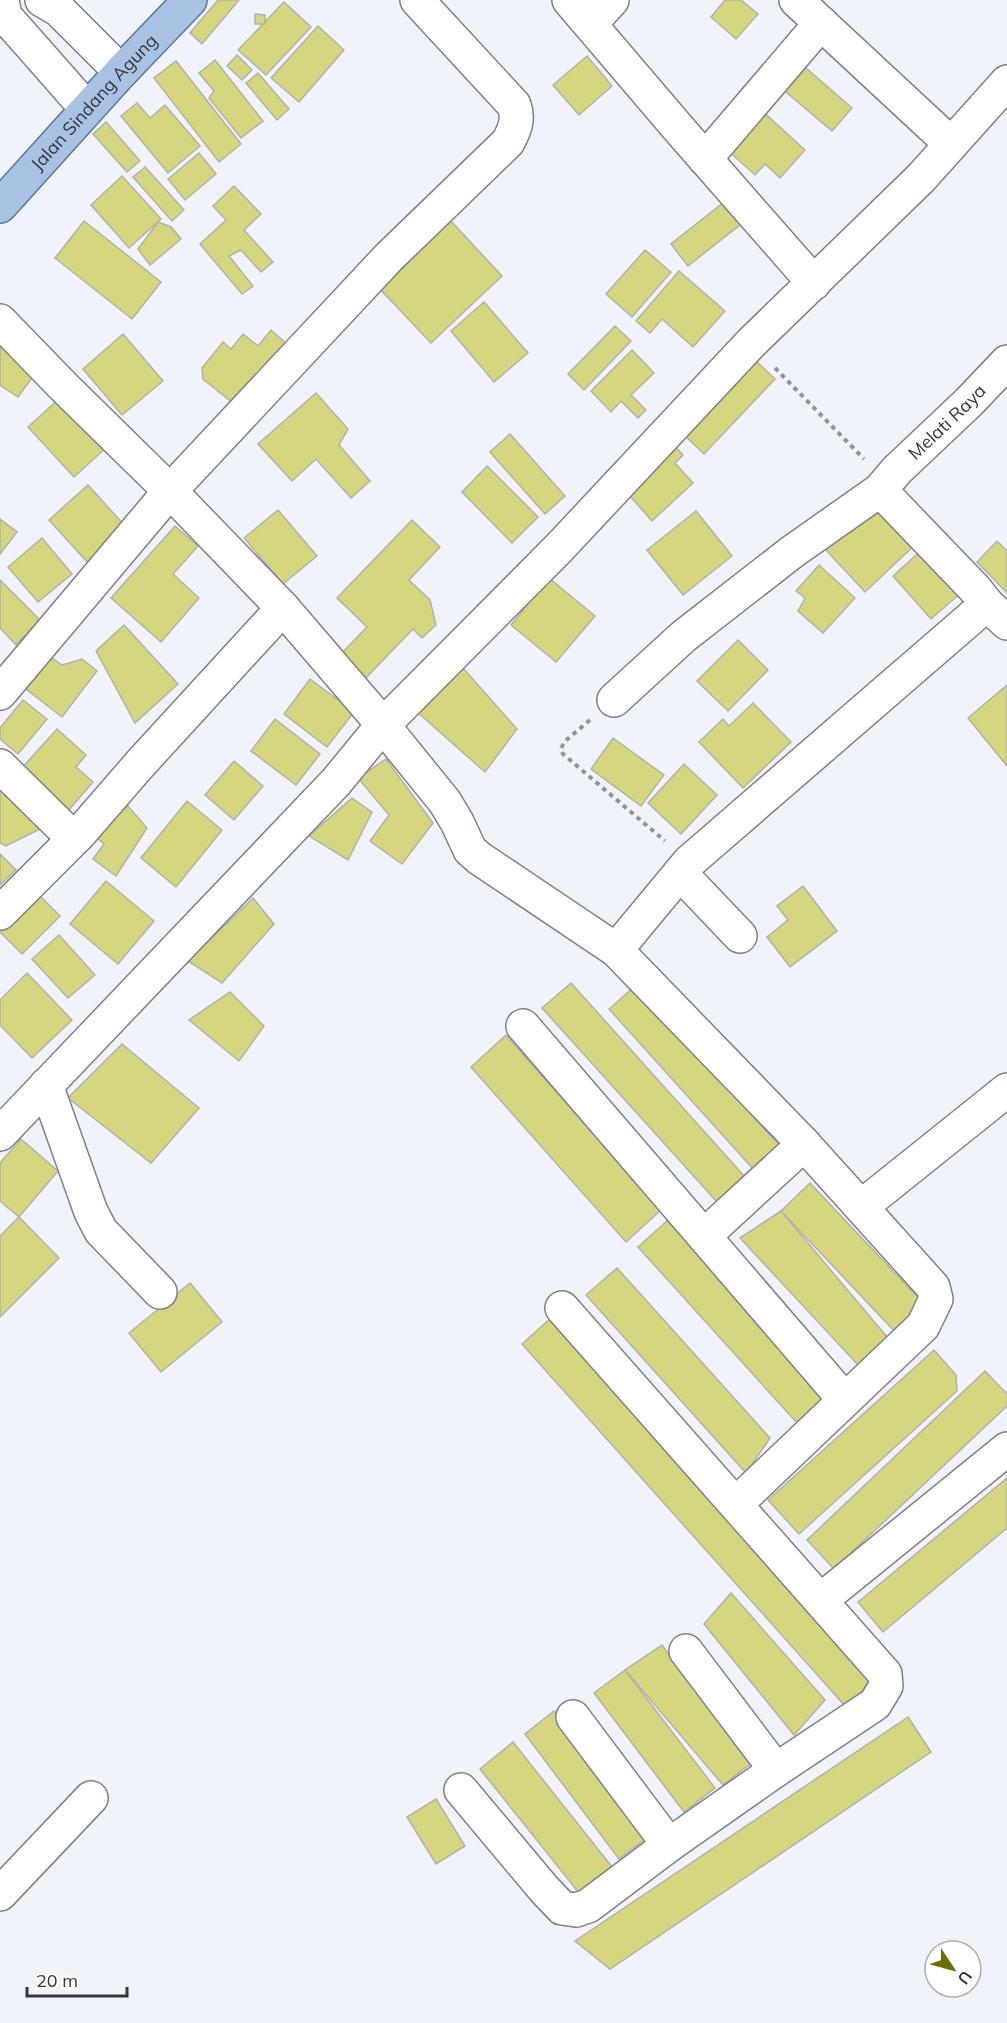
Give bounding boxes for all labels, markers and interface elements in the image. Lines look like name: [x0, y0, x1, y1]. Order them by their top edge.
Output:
street label: Jalan Sindang Agung: [26, 29, 162, 175]
street label: Melati Raya: [903, 379, 991, 464]
north arrow: [923, 1939, 983, 1999]
scale bar: [27, 1960, 128, 1998]
text: U: [954, 1967, 977, 1988]
text: 20 m: [36, 1969, 78, 1992]

